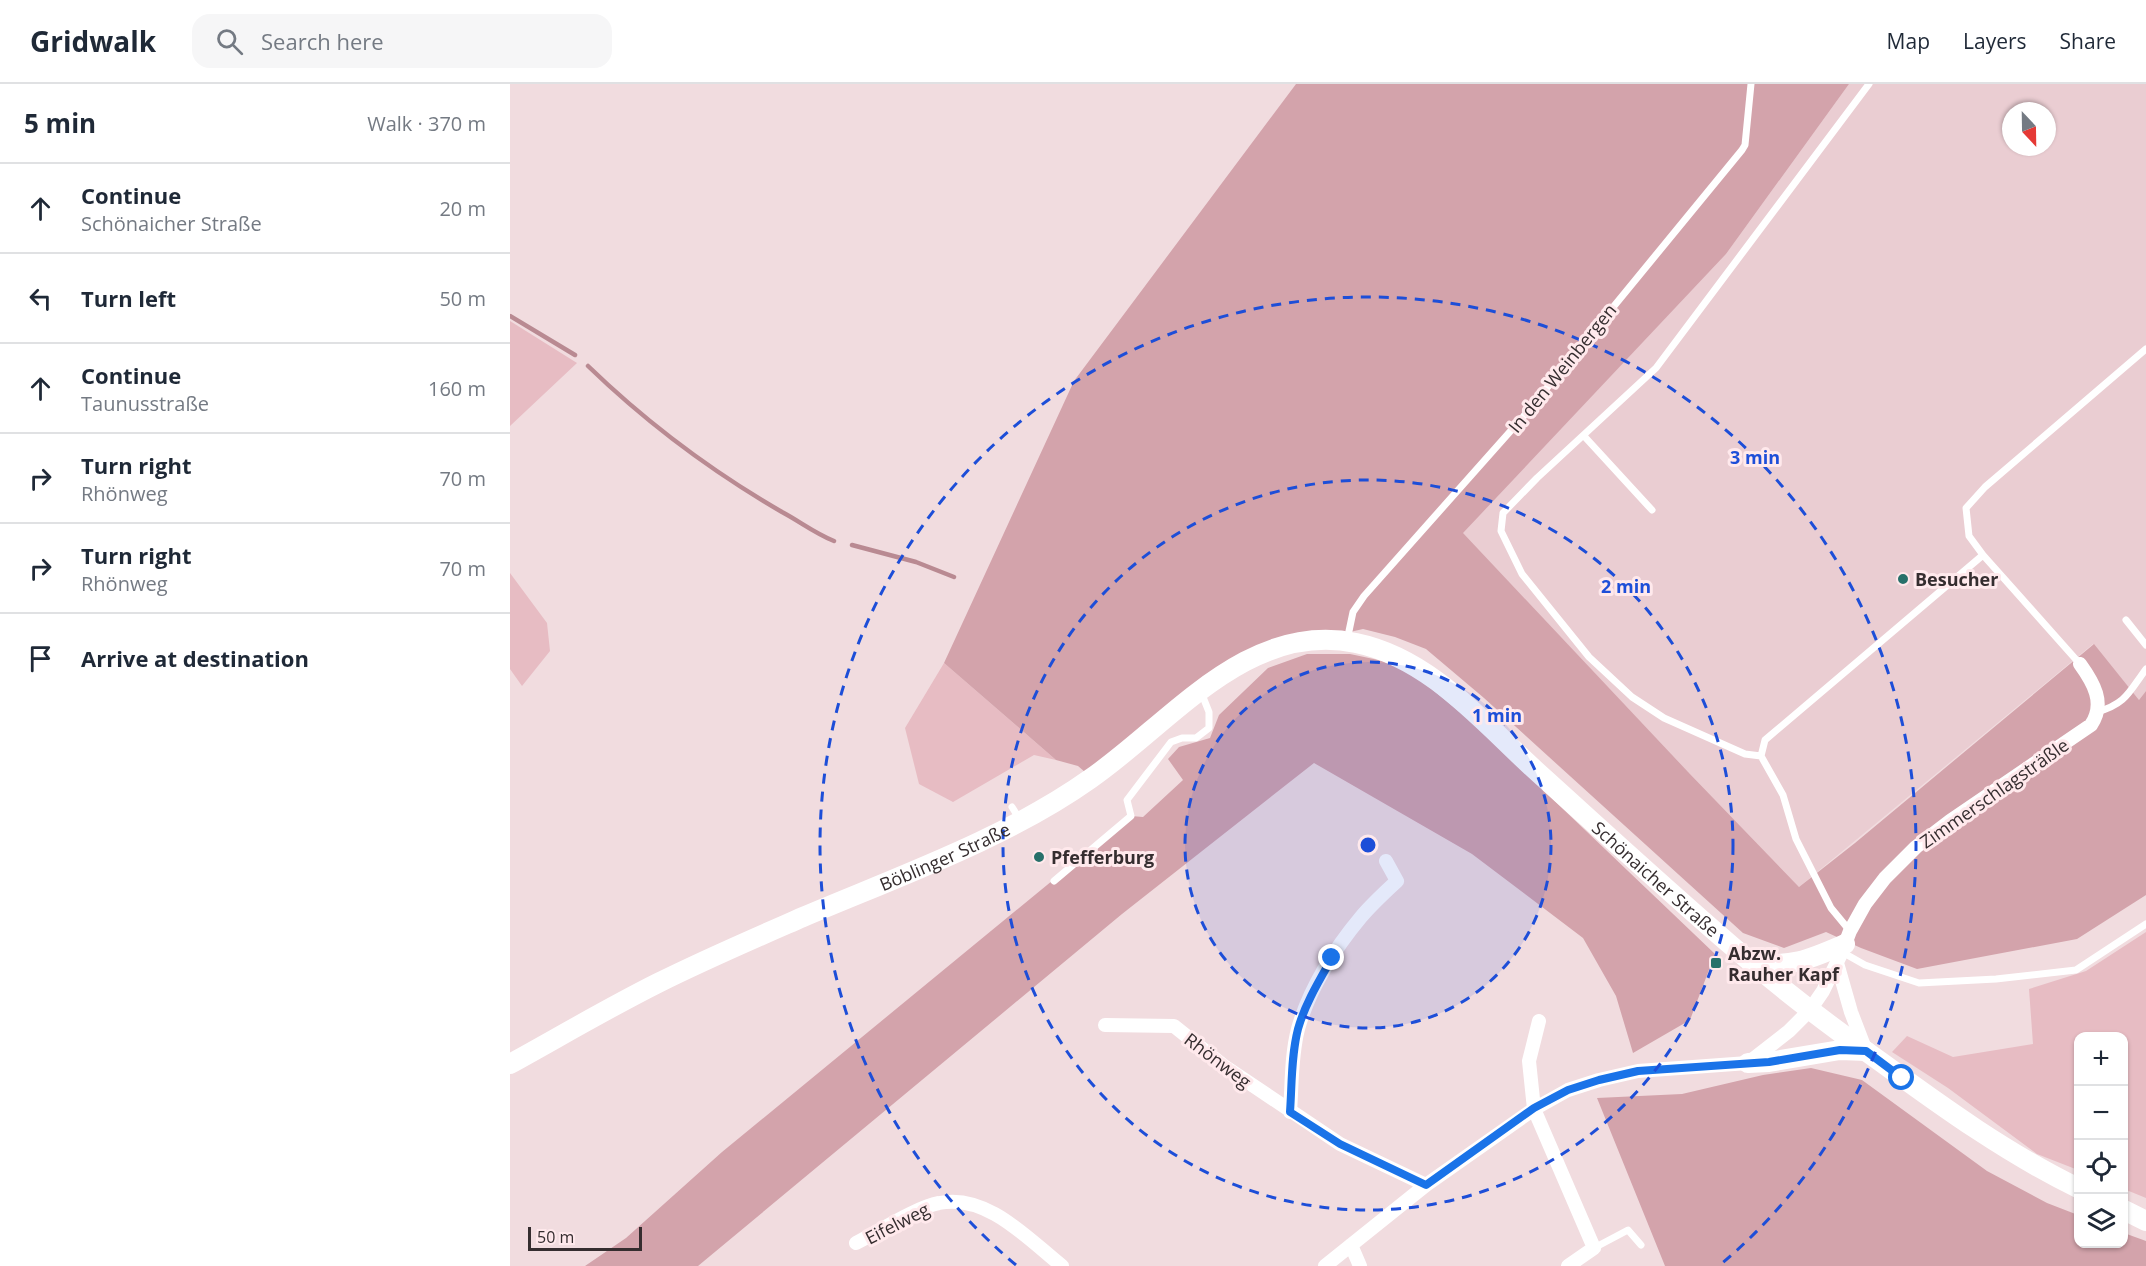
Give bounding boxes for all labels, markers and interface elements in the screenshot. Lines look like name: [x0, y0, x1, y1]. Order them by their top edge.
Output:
search box: [192, 14, 612, 68]
text: Gridwalk: [30, 22, 156, 60]
icon: search: [213, 25, 246, 58]
text: Search here: [261, 26, 384, 56]
text: Map: [1887, 27, 1930, 55]
text: Layers: [1963, 27, 2027, 55]
text: Share: [2060, 27, 2116, 55]
north arrow: [2002, 102, 2056, 156]
text: 5 min: [24, 105, 96, 141]
text: Walk · 370 m: [367, 110, 486, 137]
text: Continue: [81, 180, 181, 210]
icon: ahead: [24, 192, 57, 225]
text: 20 m: [439, 195, 486, 222]
text: Schönaicher Straße: [81, 210, 262, 237]
icon: left: [24, 282, 57, 315]
text: Turn left: [81, 283, 176, 313]
text: 50 m: [439, 285, 486, 312]
street label: In den Weinbergen: [1503, 299, 1621, 437]
text: Continue: [81, 360, 181, 390]
icon: ahead: [24, 372, 57, 405]
text: 160 m: [428, 375, 486, 402]
text: Taunusstraße: [81, 390, 209, 417]
text: 3 min: [1730, 445, 1780, 469]
text: Turn right: [81, 450, 192, 480]
icon: right: [24, 462, 57, 495]
text: 70 m: [439, 465, 486, 492]
text: Rhönweg: [81, 480, 168, 507]
text: Turn right: [81, 540, 192, 570]
icon: right: [24, 552, 57, 585]
text: 70 m: [439, 555, 486, 582]
place label: Besucher: [1915, 567, 1998, 591]
text: Rhönweg: [81, 570, 168, 597]
marker: Besucher: [1896, 572, 1910, 586]
text: 2 min: [1601, 574, 1651, 598]
icon: arrive: [24, 642, 57, 675]
text: Arrive at destination: [81, 643, 309, 673]
text: 1 min: [1472, 703, 1522, 727]
street label: Zimmerschlagsträßle: [1915, 733, 2073, 853]
street label: Schönaicher Straße: [1587, 816, 1724, 942]
street label: Böblinger Straße: [876, 817, 1014, 896]
centre of rings: [1358, 835, 1378, 855]
place label: Pfefferburg: [1051, 845, 1154, 869]
marker: Pfefferburg: [1032, 850, 1046, 864]
place label: Abzw. Rauher Kapf: [1728, 941, 1840, 986]
route end: [1318, 944, 1344, 970]
marker: Abzw. Rauher Kapf: [1709, 956, 1723, 970]
street label: Rhönweg: [1180, 1027, 1256, 1093]
map controls: [2074, 1032, 2128, 1248]
button: +: [2074, 1032, 2128, 1086]
route start: [1888, 1064, 1914, 1090]
button: −: [2074, 1086, 2128, 1140]
button: locate: [2074, 1140, 2128, 1194]
button: layers: [2074, 1194, 2128, 1248]
street label: Eifelweg: [861, 1197, 933, 1249]
scale bar: [528, 1224, 642, 1252]
text: 50 m: [537, 1226, 574, 1248]

